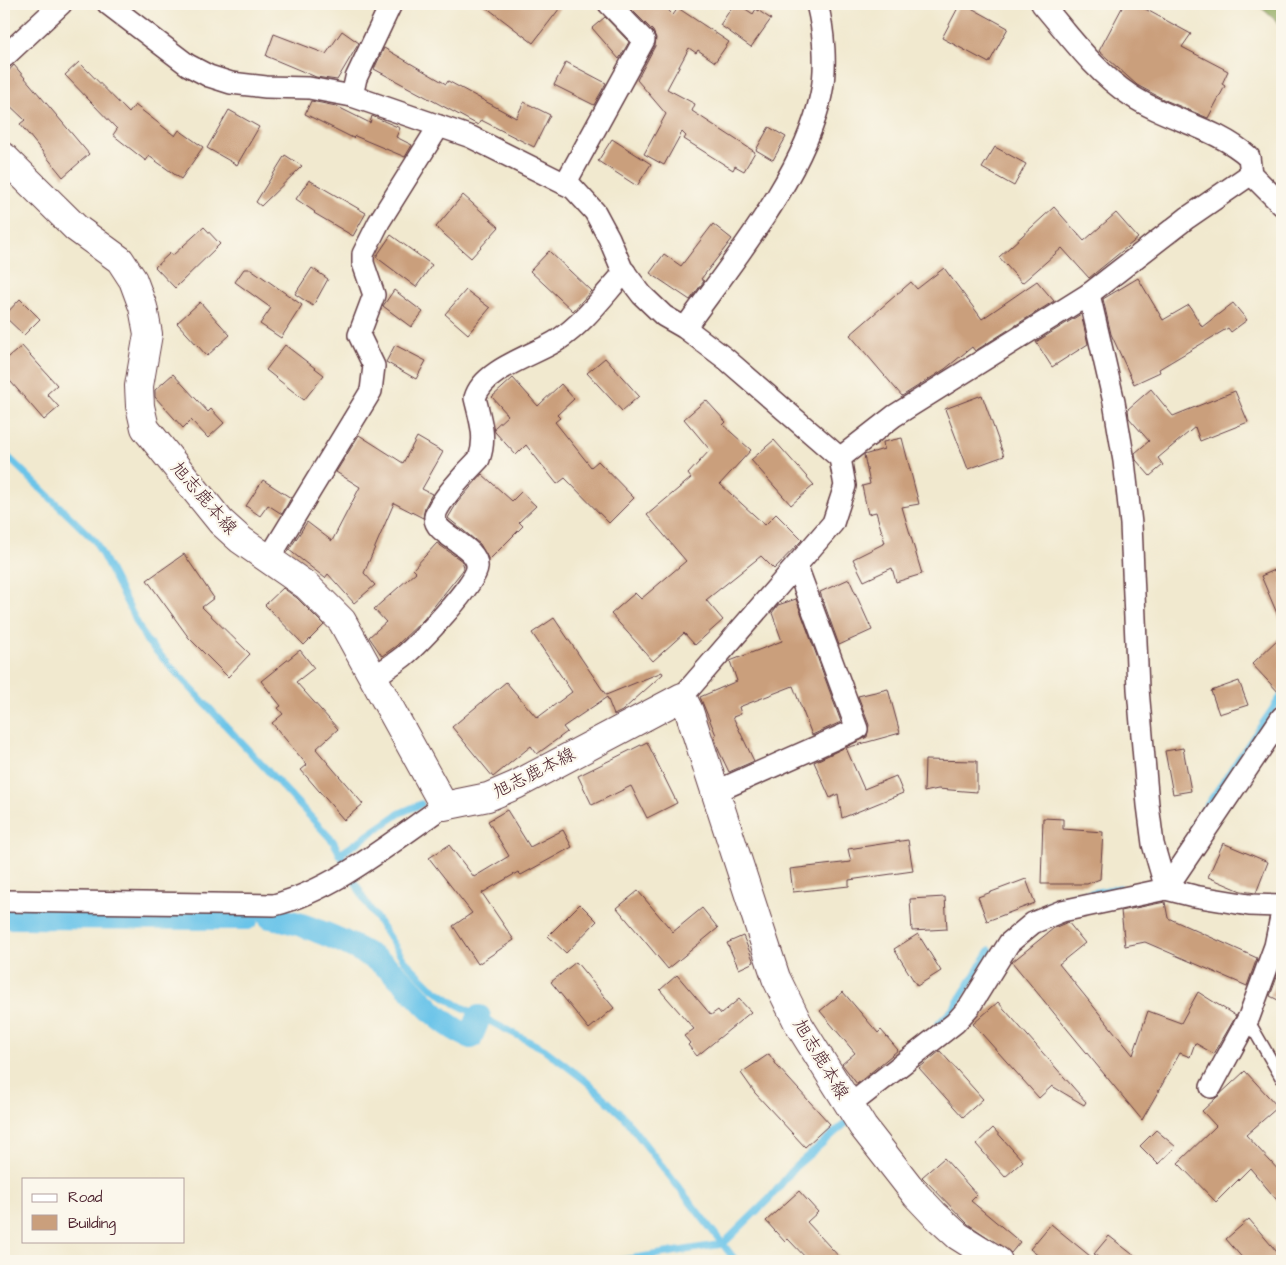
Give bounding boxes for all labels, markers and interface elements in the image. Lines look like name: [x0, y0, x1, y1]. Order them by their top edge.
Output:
street label: 旭志鹿本線: [165, 456, 243, 540]
street label: 旭志鹿本線: [488, 741, 580, 805]
street label: 旭志鹿本線: [787, 1014, 855, 1104]
legend: [22, 1178, 185, 1242]
text: Road: [68, 1187, 103, 1208]
text: Building: [68, 1213, 116, 1235]

